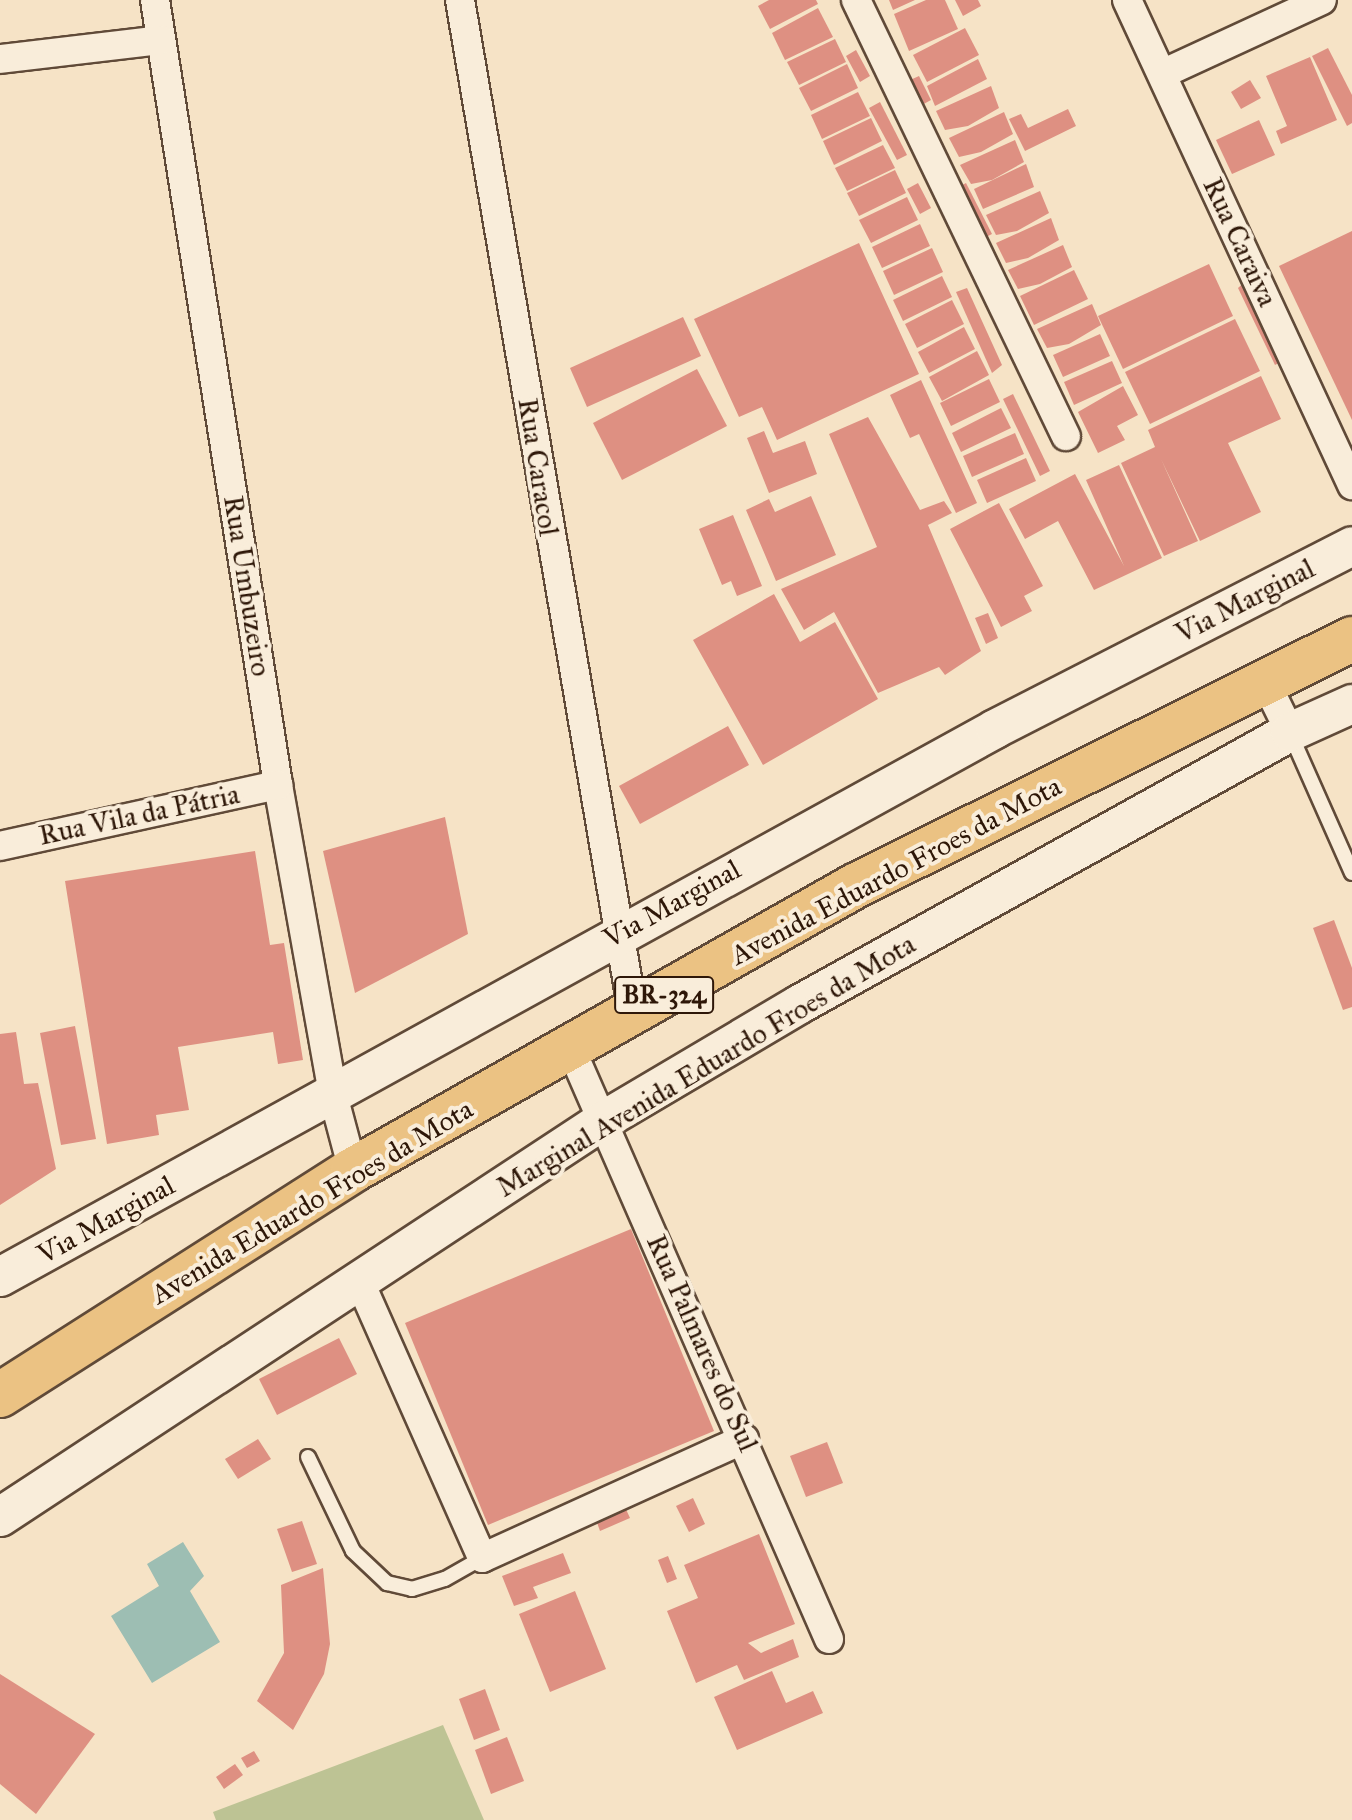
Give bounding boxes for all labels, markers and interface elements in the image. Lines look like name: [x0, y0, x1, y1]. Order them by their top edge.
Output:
street label: Rua Caraiva: [1196, 172, 1284, 312]
street label: Rua Caracol: [511, 396, 565, 538]
street label: Rua Umbuzeiro: [216, 493, 278, 679]
street label: Via Marginal: [1170, 552, 1320, 650]
street label: Avenida Eduardo Froes da Mota: [725, 769, 1067, 973]
street label: Rua Vila da Pátria: [36, 777, 242, 853]
street label: Via Marginal: [598, 853, 746, 955]
street label: Marginal Avenida Eduardo Froes da Mota: [491, 927, 921, 1205]
road number: BR-324: [614, 973, 714, 1017]
street label: Avenida Eduardo Froes da Mota: [145, 1092, 479, 1312]
street label: Via Marginal: [32, 1169, 180, 1271]
street label: Rua Palmares do Sul: [639, 1229, 765, 1457]

